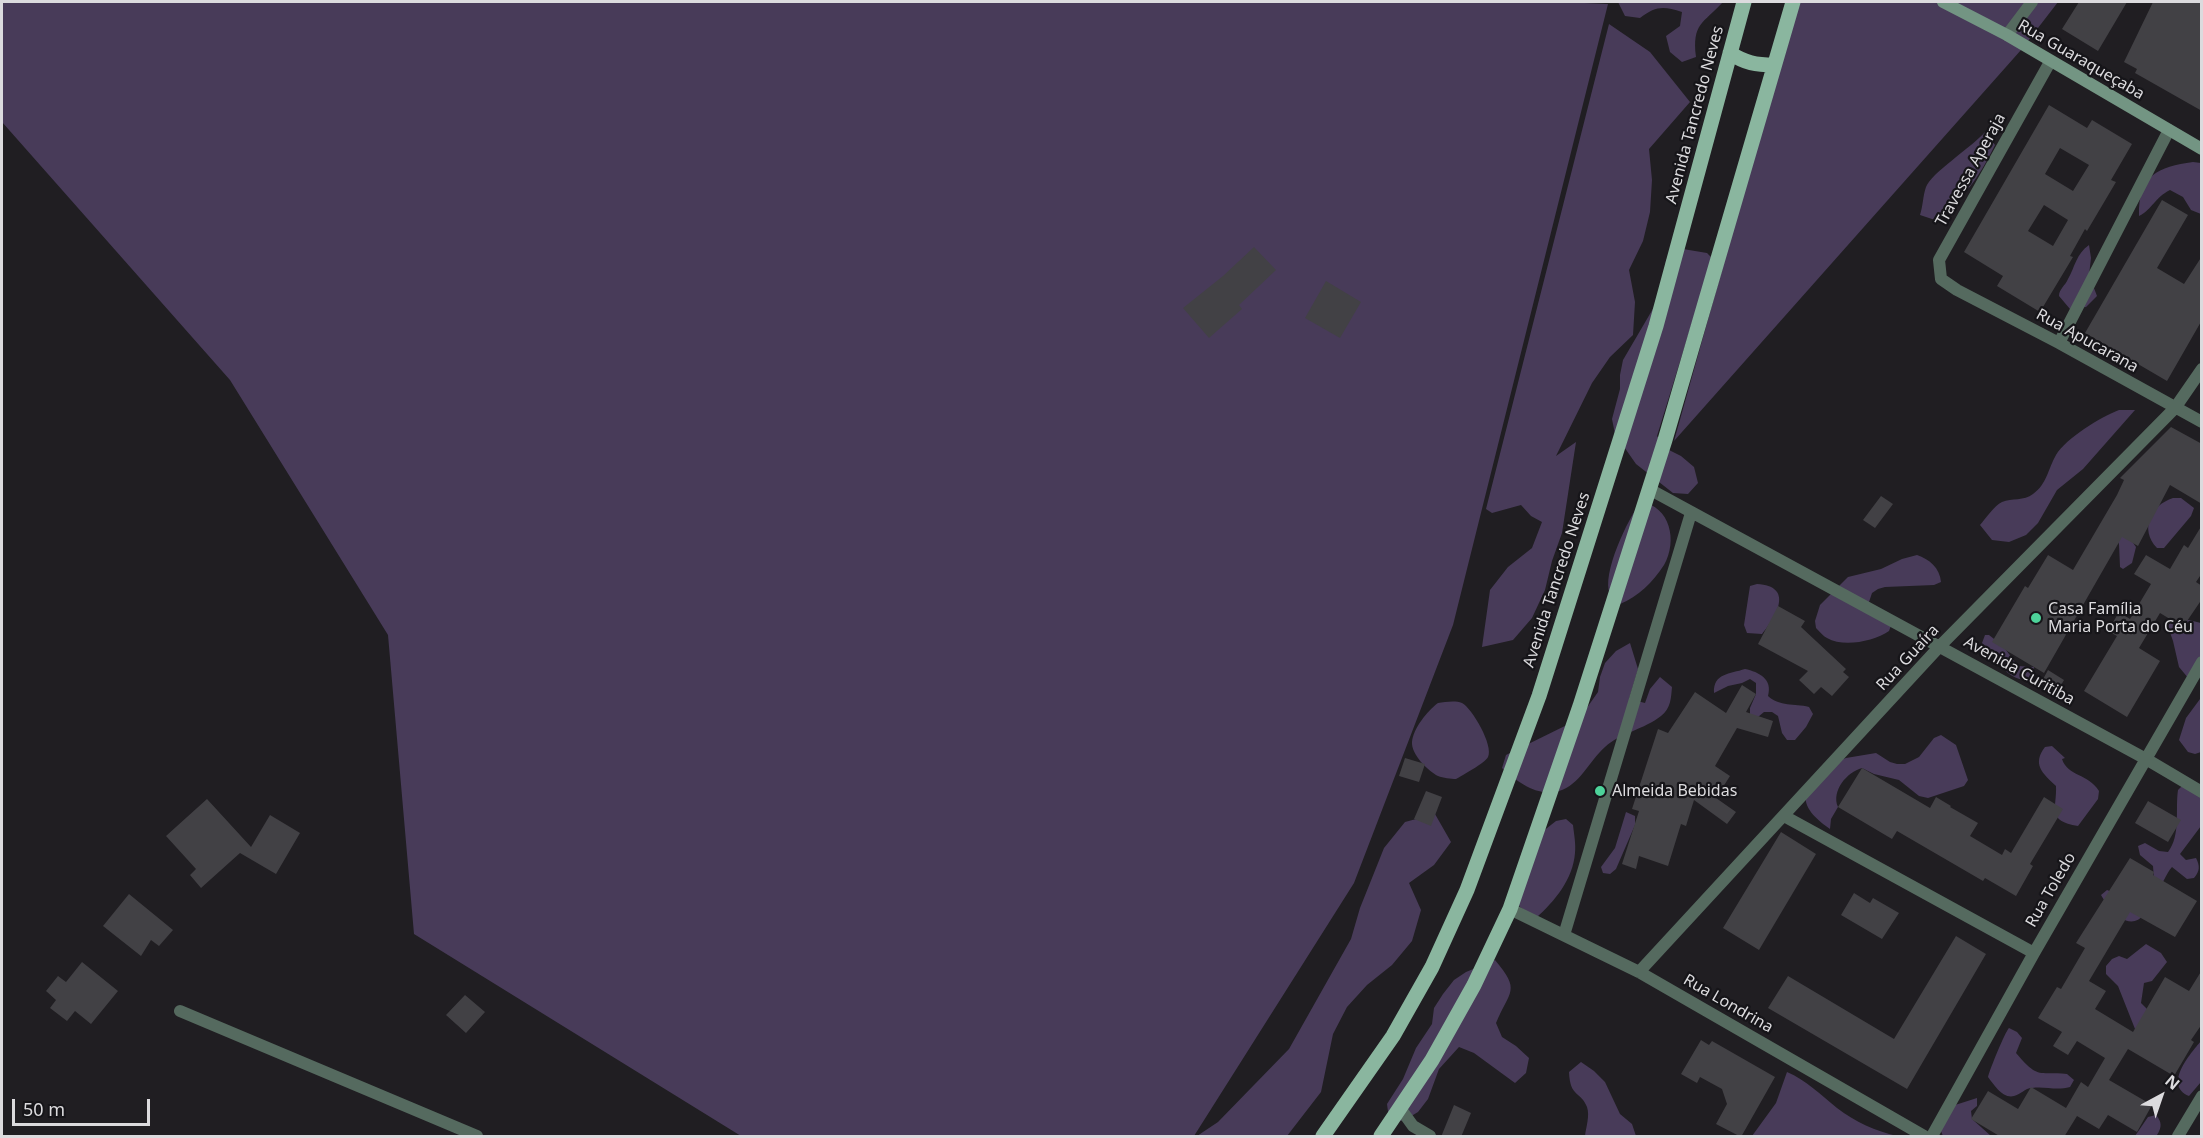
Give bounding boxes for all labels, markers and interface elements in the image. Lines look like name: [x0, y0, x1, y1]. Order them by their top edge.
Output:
street label: Rua Guaraqueçaba: [2014, 16, 2148, 104]
street label: Avenida Tancredo Neves: [1662, 24, 1728, 206]
street label: Travessa Aperaja: [1932, 110, 2010, 230]
street label: Rua Apucarana: [2033, 305, 2141, 377]
street label: Avenida Tancredo Neves: [1520, 490, 1594, 670]
place label: Casa Família Maria Porta do Céu: [2048, 599, 2193, 637]
marker: Casa Família Maria Porta do Céu: [2029, 611, 2043, 625]
street label: Rua Guaíra: [1873, 621, 1943, 695]
street label: Avenida Curitiba: [1960, 633, 2078, 709]
place label: Almeida Bebidas: [1612, 781, 1737, 801]
marker: Almeida Bebidas: [1593, 784, 1607, 798]
street label: Rua Toledo: [2022, 849, 2080, 931]
street label: Rua Londrina: [1680, 971, 1776, 1037]
north arrow: [2131, 1066, 2191, 1126]
text: N: [2161, 1070, 2185, 1095]
scale bar: [15, 1087, 153, 1125]
text: 50 m: [23, 1097, 65, 1121]

